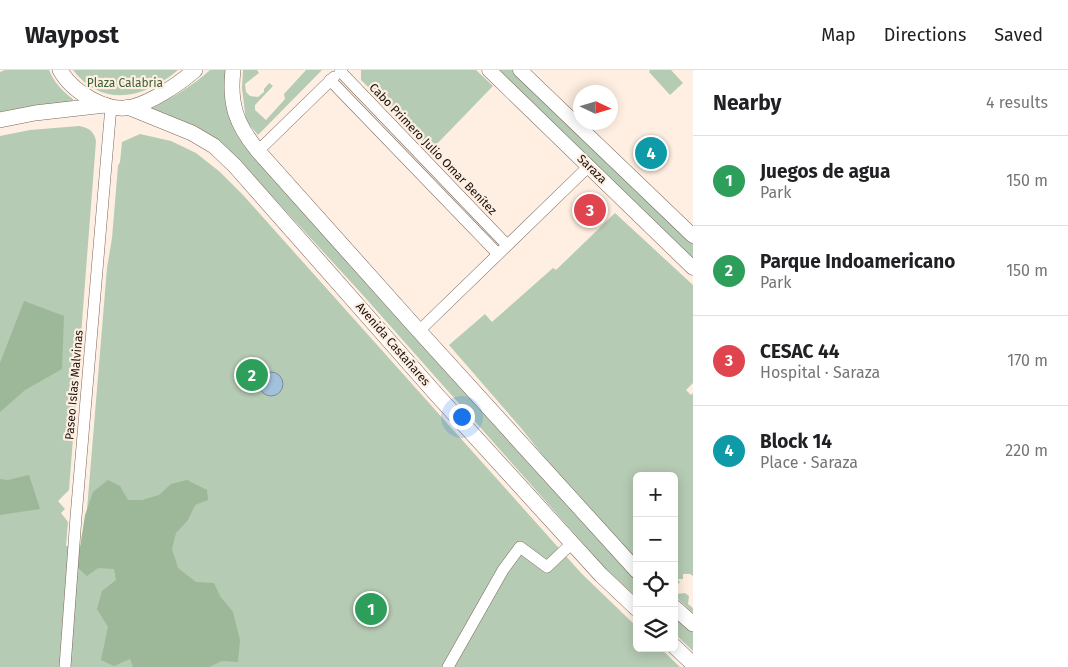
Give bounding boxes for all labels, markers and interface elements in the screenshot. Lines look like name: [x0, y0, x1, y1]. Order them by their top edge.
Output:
text: Waypost: [25, 21, 119, 49]
text: Map: [821, 24, 856, 46]
text: Directions: [884, 24, 966, 46]
text: Saved: [994, 24, 1043, 46]
park label: Plaza Calabria: [87, 76, 163, 90]
street label: Cabo Primero Julio Omar Benítez: [366, 80, 500, 218]
north arrow: [573, 85, 618, 130]
text: Nearby: [713, 90, 781, 116]
text: 4 results: [986, 93, 1048, 112]
pin: 4: [635, 134, 667, 172]
street label: Saraza: [574, 152, 610, 186]
text: Juegos de agua: [760, 160, 890, 183]
text: 1: [725, 171, 733, 190]
text: 150 m: [1006, 171, 1048, 190]
text: Park: [760, 183, 792, 202]
pin: 3: [574, 191, 606, 229]
text: Parque Indoamericano: [760, 250, 955, 273]
text: 2: [725, 261, 733, 280]
text: 150 m: [1006, 261, 1048, 280]
text: Park: [760, 273, 792, 292]
street label: Avenida Castañares: [353, 299, 433, 389]
street label: Paseo Islas Malvinas: [62, 329, 86, 441]
text: CESAC 44: [760, 340, 839, 363]
text: 3: [725, 351, 733, 370]
text: 170 m: [1007, 351, 1048, 370]
pin: 2: [236, 356, 268, 394]
text: Hospital · Saraza: [760, 363, 880, 382]
your location: [449, 404, 475, 430]
text: Block 14: [760, 430, 832, 453]
text: 4: [724, 441, 734, 460]
text: 220 m: [1005, 441, 1048, 460]
text: Place · Saraza: [760, 453, 858, 472]
map controls: [633, 472, 678, 652]
button: +: [633, 472, 678, 517]
button: −: [633, 517, 678, 562]
button: locate: [633, 562, 678, 607]
pin: 1: [355, 590, 387, 628]
button: layers: [633, 607, 678, 652]

